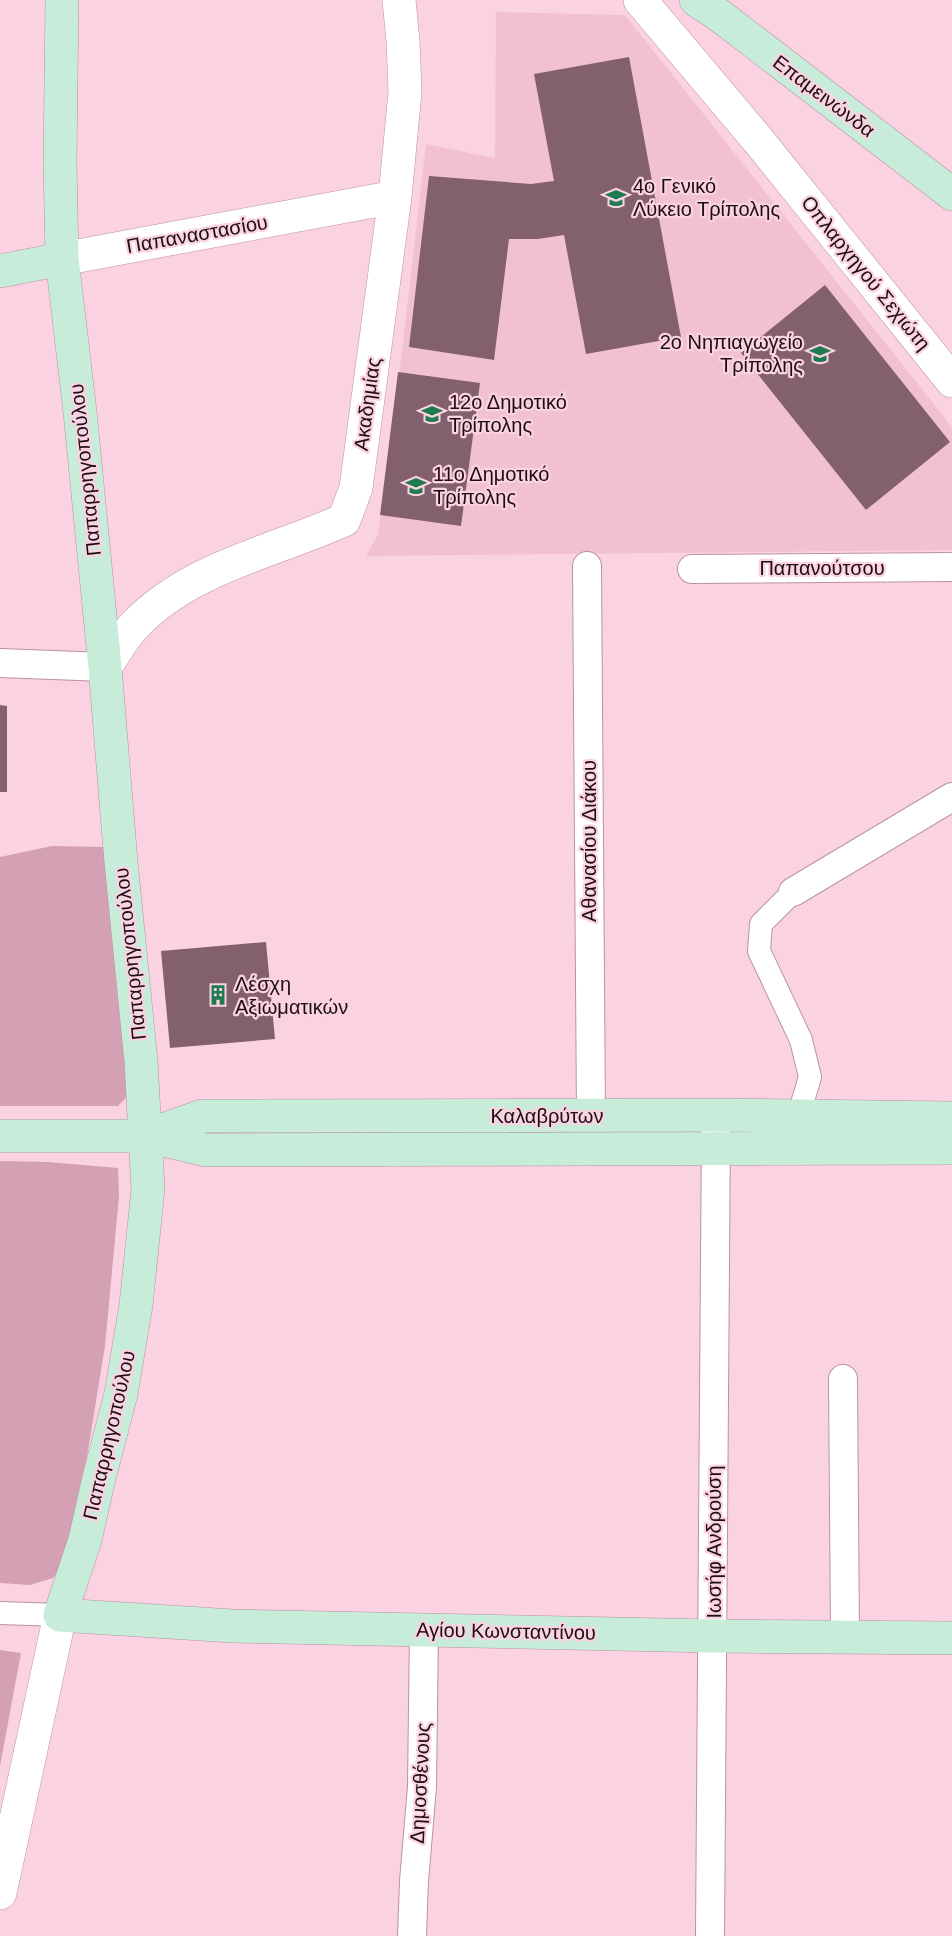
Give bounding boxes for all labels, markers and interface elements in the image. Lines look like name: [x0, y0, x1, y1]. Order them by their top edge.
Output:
street label: Επαμεινώνδα: [769, 51, 879, 141]
place label: 4ο Γενικό Λύκειο Τρίπολης: [633, 175, 780, 220]
school or university icon: 4ο Γενικό Λύκειο Τρίπολης: [604, 186, 628, 210]
street label: Οπλαρχηγού Σεχιώτη: [797, 192, 935, 354]
street label: Παπαναστασίου: [125, 211, 269, 257]
place label: 2ο Νηπιαγωγείο Τρίπολης: [660, 331, 803, 376]
school or university icon: 2ο Νηπιαγωγείο Τρίπολης: [808, 342, 832, 366]
street label: Ακαδημίας: [350, 356, 384, 452]
street label: Παπαρρηγοπούλου: [65, 383, 105, 557]
place label: 12ο Δημοτικό Τρίπολης: [449, 391, 567, 436]
school or university icon: 12ο Δημοτικό Τρίπολης: [420, 402, 444, 426]
place label: 11ο Δημοτικό Τρίπολης: [433, 463, 549, 508]
school or university icon: 11ο Δημοτικό Τρίπολης: [404, 474, 428, 498]
street label: Παπανούτσου: [759, 557, 885, 579]
street label: Αθανασίου Διάκου: [578, 760, 600, 922]
street label: Παπαρρηγοπούλου: [110, 867, 150, 1041]
place label: Λέσχη Αξιωματικών: [235, 973, 348, 1018]
building icon: Λέσχη Αξιωματικών: [206, 983, 230, 1007]
street label: Καλαβρύτων: [491, 1105, 603, 1127]
street label: Παπαρρηγοπούλου: [79, 1348, 139, 1522]
street label: Ιωσήφ Ανδρούση: [703, 1465, 725, 1619]
street label: Αγίου Κωνσταντίνου: [416, 1618, 596, 1644]
street label: Δημοσθένους: [406, 1722, 434, 1844]

